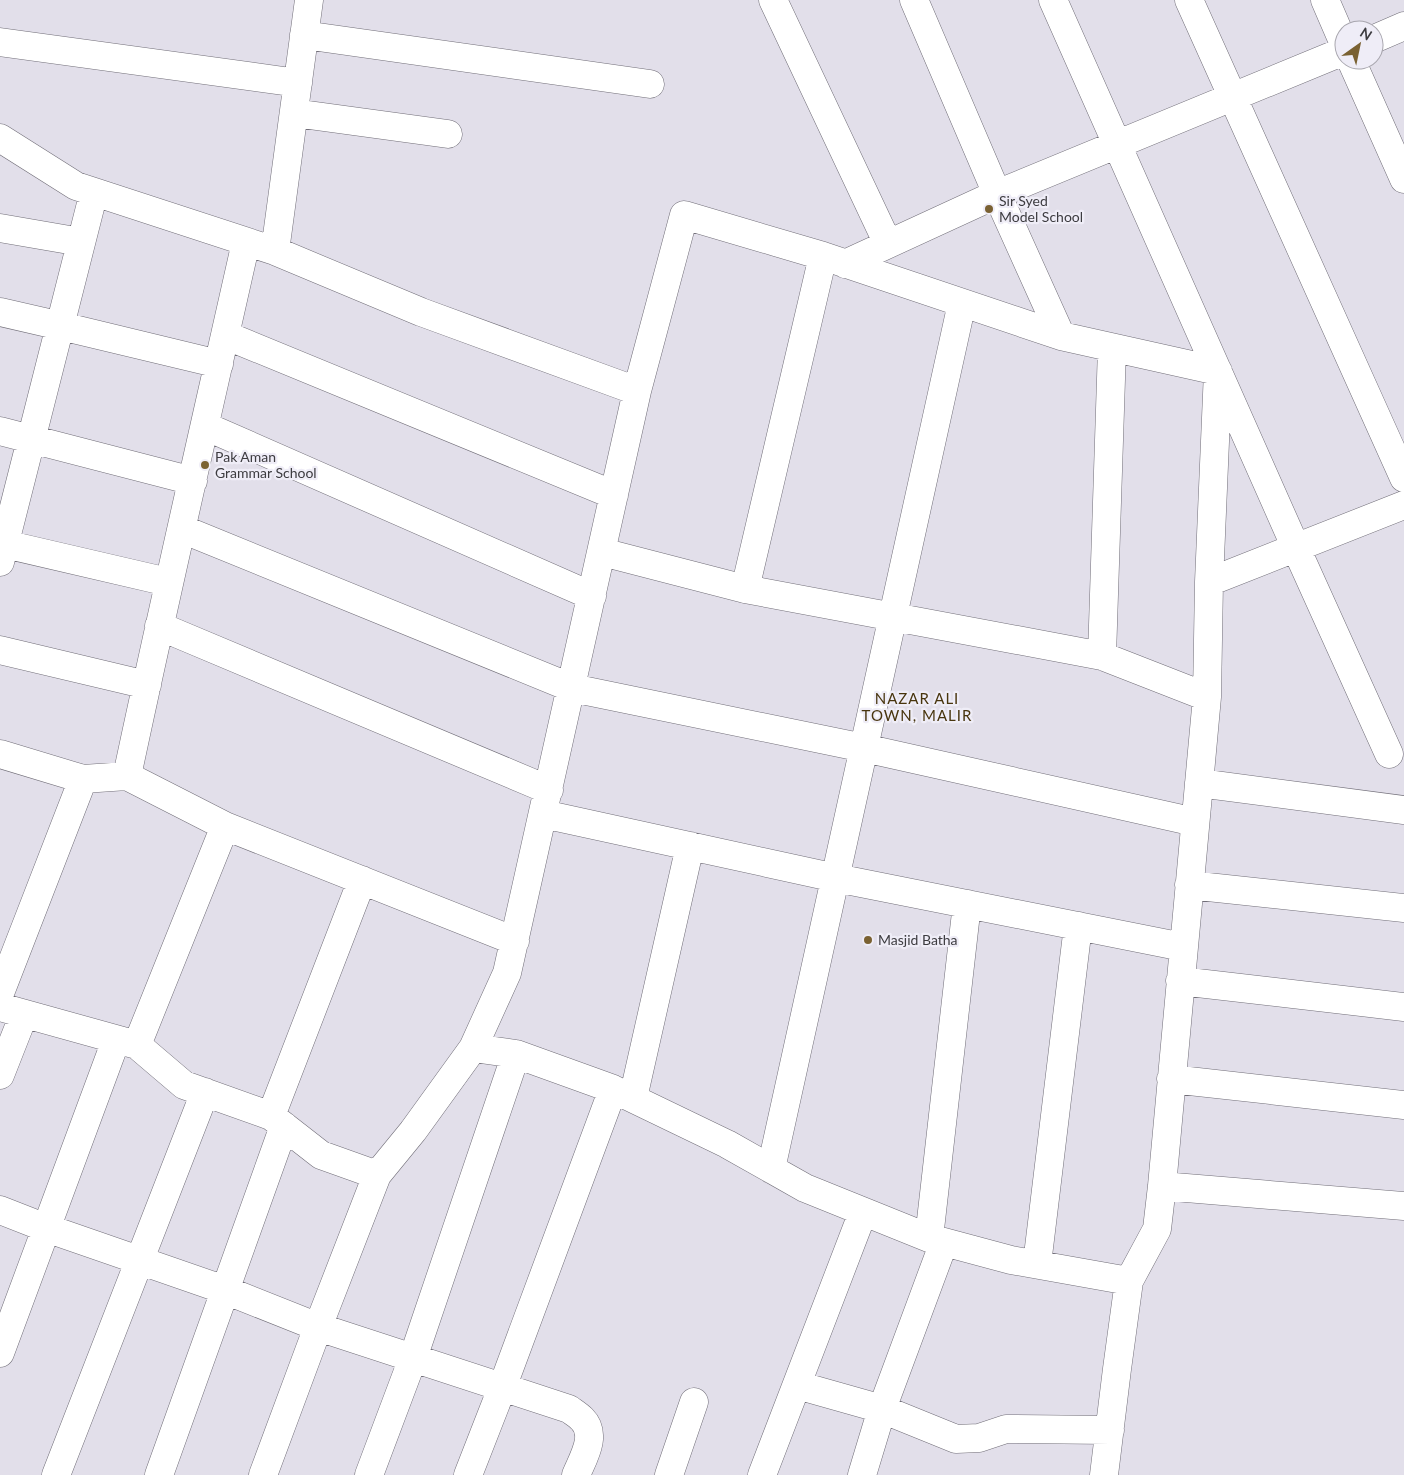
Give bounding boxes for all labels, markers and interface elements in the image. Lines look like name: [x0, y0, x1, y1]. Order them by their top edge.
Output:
north arrow: [1334, 20, 1384, 70]
text: N: [1357, 24, 1376, 44]
place label: Sir Syed Model School: [999, 192, 1083, 225]
marker: Sir Syed Model School: [983, 203, 995, 215]
place label: Pak Aman Grammar School: [215, 448, 317, 481]
marker: Pak Aman Grammar School: [199, 459, 211, 471]
district label: NAZAR ALI TOWN, MALIR: [862, 689, 972, 724]
place label: Masjid Batha: [878, 931, 958, 948]
marker: Masjid Batha: [862, 934, 874, 946]

